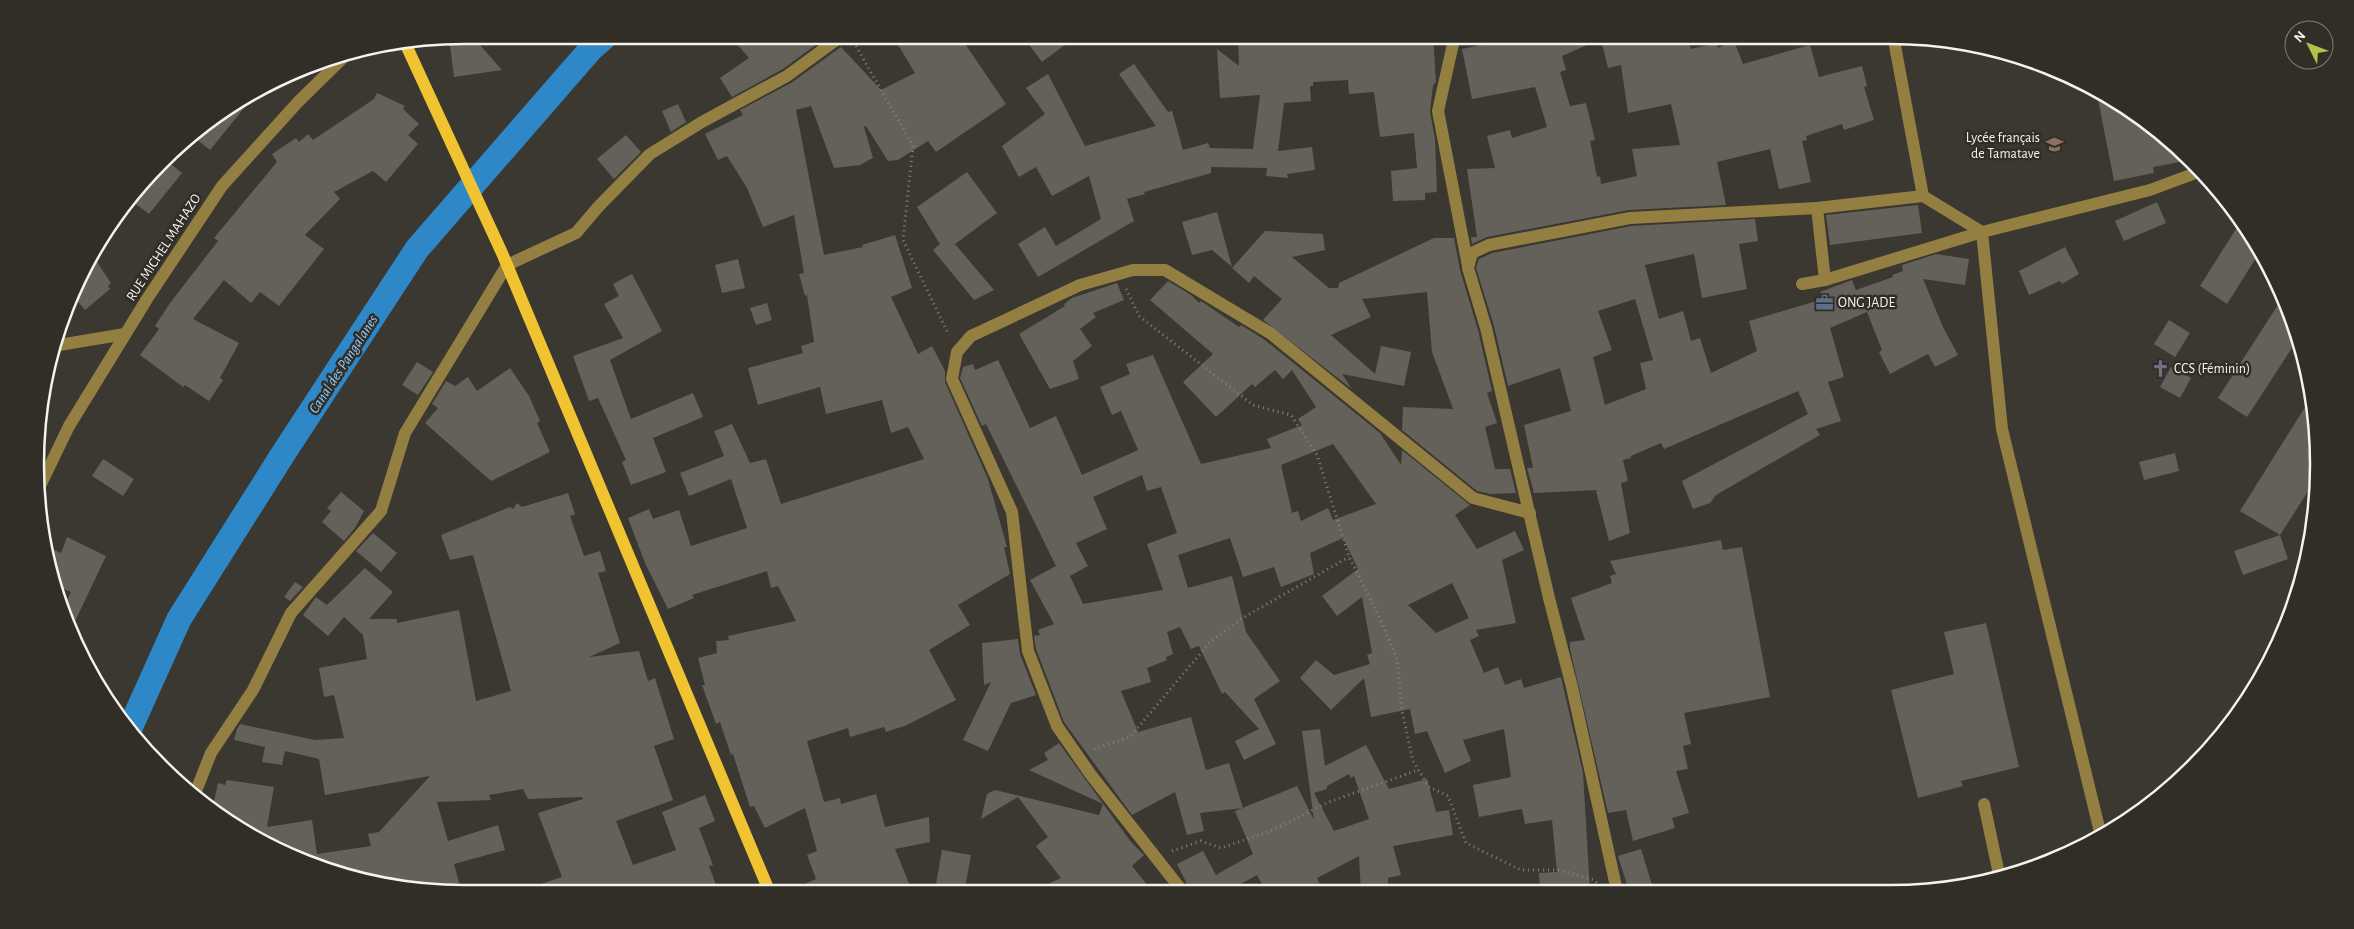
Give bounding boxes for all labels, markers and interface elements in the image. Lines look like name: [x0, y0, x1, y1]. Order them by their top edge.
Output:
north arrow: [2284, 20, 2334, 70]
text: N: [2292, 29, 2309, 45]
place label: Lycée français de Tamatave: [1966, 131, 2040, 161]
school or university icon: Lycée français de Tamatave: [2044, 135, 2064, 155]
street label: RUE MICHEL MAHAZO: [124, 191, 204, 304]
office icon: ONG JADE: [1814, 292, 1834, 312]
place label: ONG JADE: [1838, 296, 1895, 310]
water label: Canal des Pangalanes: [306, 312, 381, 416]
church icon: CCS (Féminin): [2150, 358, 2170, 378]
place label: CCS (Féminin): [2174, 362, 2250, 376]

